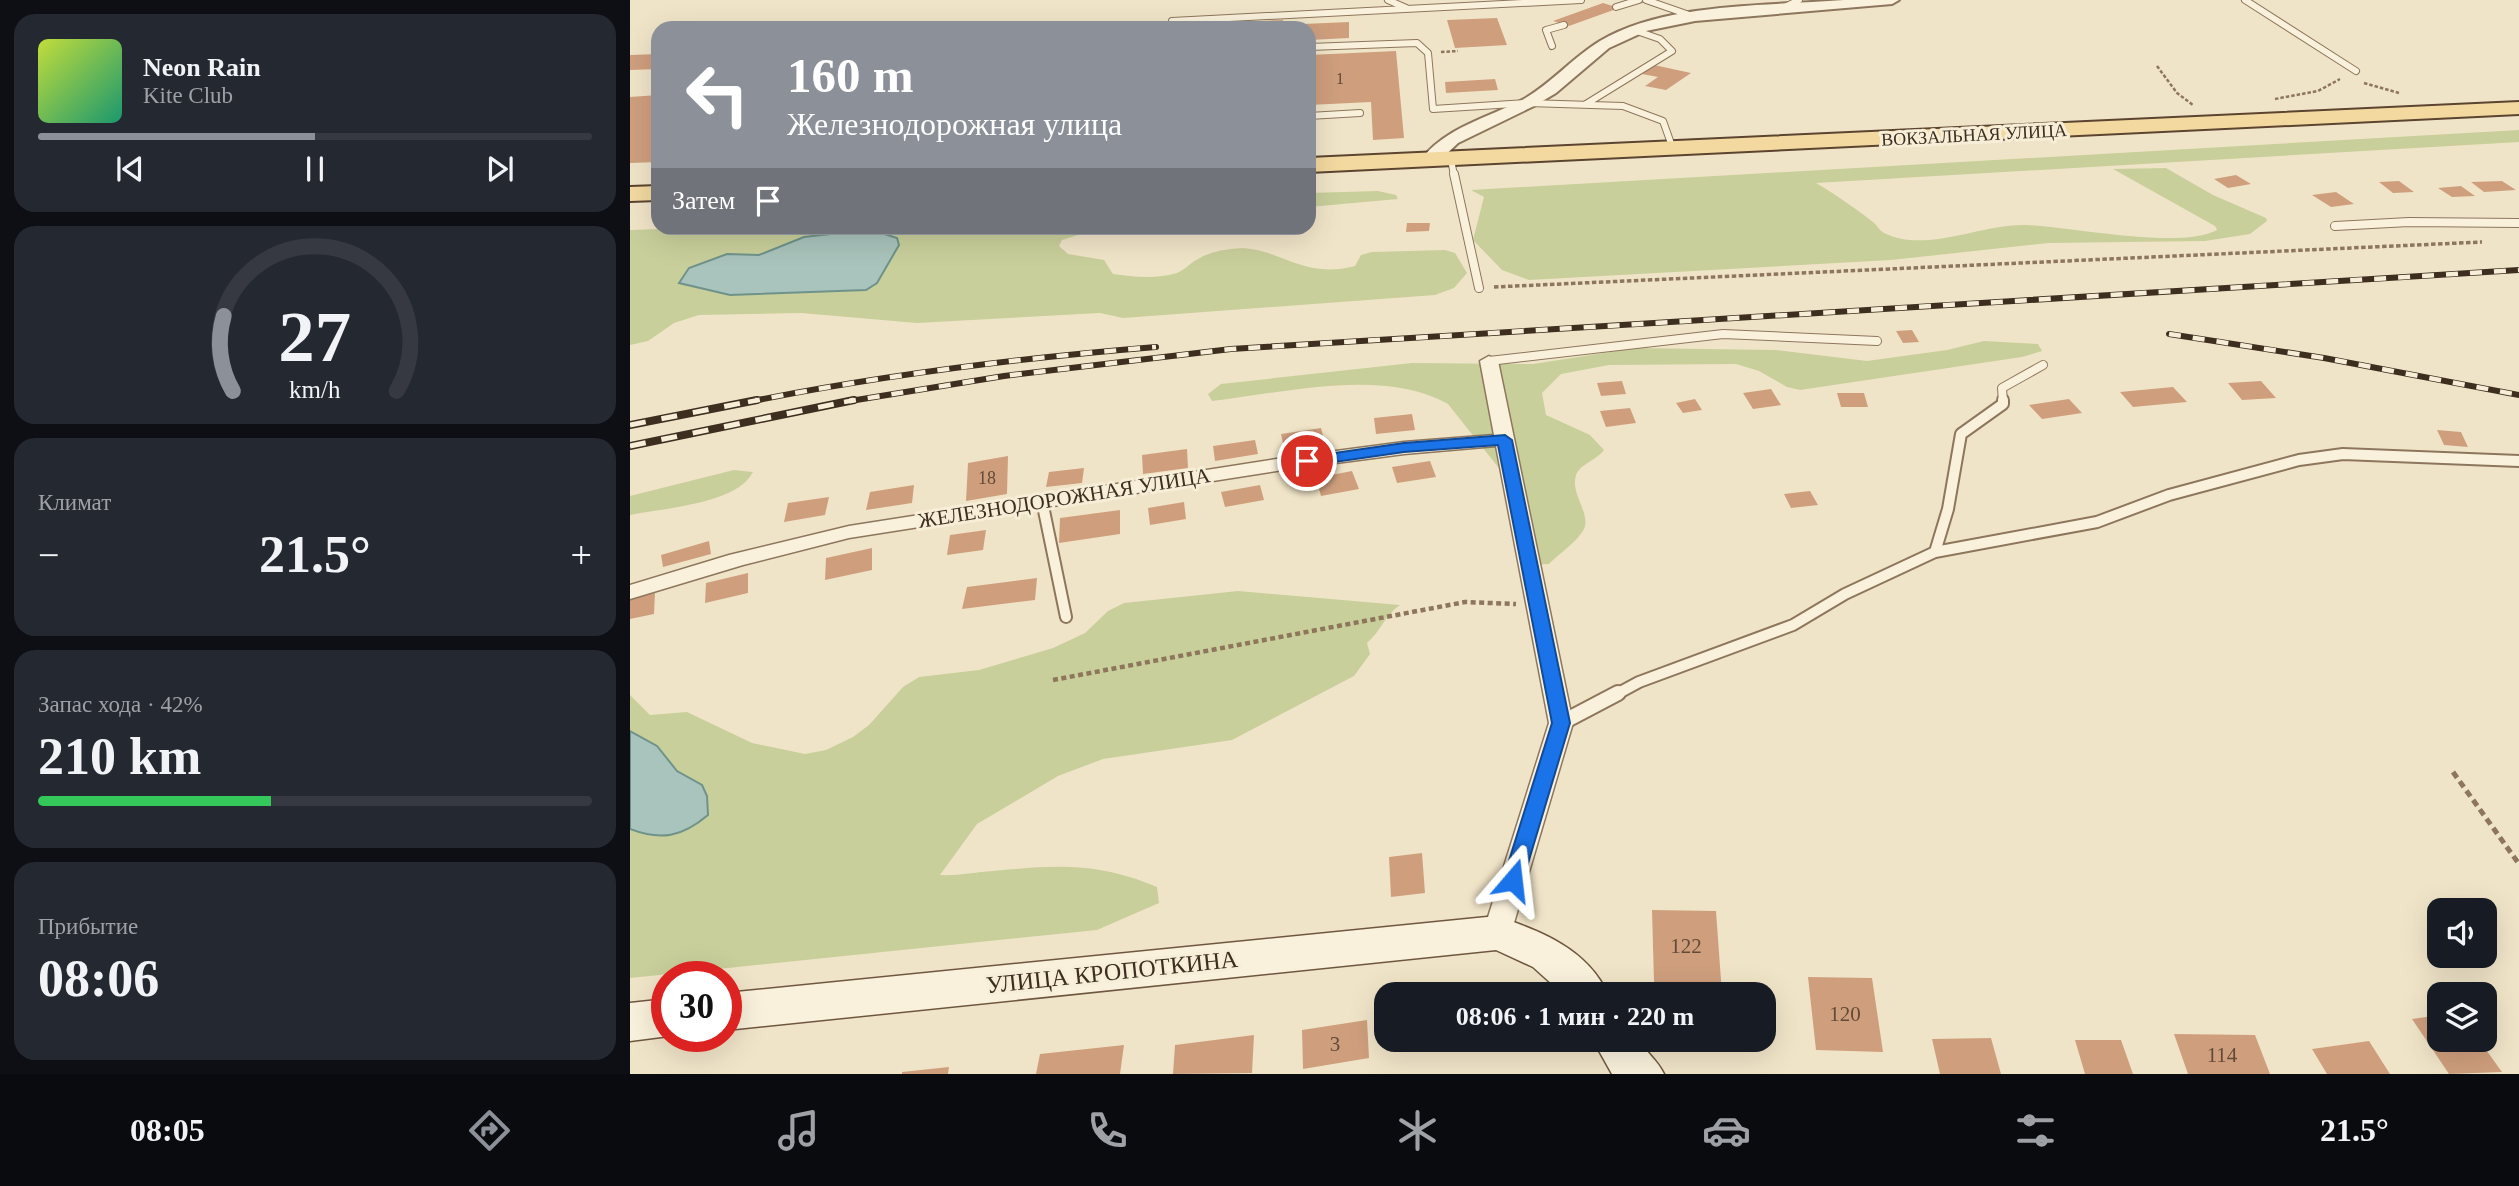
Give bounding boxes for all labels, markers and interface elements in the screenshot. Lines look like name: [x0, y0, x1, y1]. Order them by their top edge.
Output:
text: 160 m: [787, 48, 914, 103]
icon: left: [672, 49, 763, 140]
text: Neon Rain: [143, 53, 261, 82]
house number: 1: [1336, 70, 1344, 87]
text: Kite Club: [143, 83, 233, 108]
text: Железнодорожная улица: [787, 106, 1122, 142]
street label: ВОКЗАЛЬНАЯ УЛИЦА: [1881, 120, 2067, 150]
icon: previous: [111, 150, 149, 188]
icon: pause: [296, 150, 334, 188]
icon: next: [481, 150, 519, 188]
icon: arrive: [749, 182, 787, 220]
text: Затем: [672, 186, 735, 215]
text: 27: [279, 296, 351, 377]
text: km/h: [289, 376, 341, 403]
pin: [1277, 431, 1337, 491]
icon: arrive: [1288, 442, 1326, 480]
street label: ЖЕЛЕЗНОДОРОЖНАЯ УЛИЦА: [916, 463, 1212, 533]
house number: 18: [978, 468, 996, 488]
text: Климат: [38, 490, 111, 515]
text: 21.5°: [259, 526, 371, 583]
text: −: [38, 534, 59, 576]
text: +: [571, 534, 592, 576]
text: Запас хода · 42%: [38, 692, 203, 717]
text: 210 km: [38, 728, 201, 785]
position arrow: [1476, 843, 1550, 917]
map controls: [2427, 898, 2497, 1052]
button: sound: [2427, 898, 2497, 968]
text: Прибытие: [38, 914, 138, 939]
house number: 122: [1670, 934, 1702, 958]
street label: УЛИЦА КРОПОТКИНА: [985, 946, 1240, 998]
text: 08:06: [38, 950, 159, 1007]
speed limit sign: 30: [651, 961, 742, 1052]
button: layers: [2427, 982, 2497, 1052]
text: 08:06 · 1 мин · 220 m: [1456, 1002, 1694, 1031]
house number: 120: [1829, 1002, 1861, 1026]
house number: 3: [1330, 1032, 1340, 1056]
house number: 114: [2207, 1043, 2238, 1067]
icon: directions: [465, 1106, 514, 1155]
icon: music: [774, 1106, 823, 1155]
icon: phone: [1083, 1106, 1132, 1155]
icon: climate: [1393, 1106, 1442, 1155]
icon: car: [1702, 1106, 1751, 1155]
icon: filters: [2011, 1106, 2060, 1155]
text: 08:05: [130, 1112, 205, 1148]
text: 21.5°: [2320, 1112, 2389, 1148]

